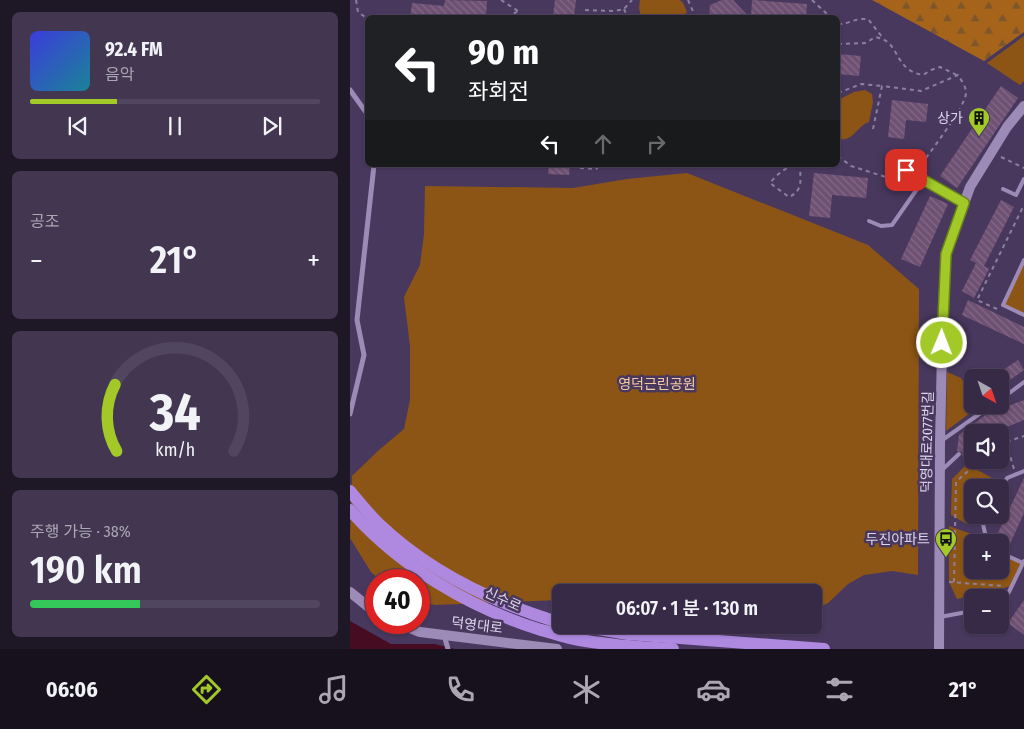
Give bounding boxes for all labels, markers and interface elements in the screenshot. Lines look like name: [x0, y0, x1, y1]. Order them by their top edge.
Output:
text: 90 m: [468, 31, 539, 73]
icon: left: [385, 35, 450, 100]
text: 92.4 FM: [105, 38, 163, 61]
text: 음악: [105, 65, 134, 84]
text: 좌회전: [468, 78, 529, 105]
building icon: 상가: [967, 106, 991, 137]
place label: 상가: [937, 110, 963, 127]
icon: previous: [64, 112, 92, 140]
icon: pause: [161, 112, 189, 140]
icon: next: [258, 112, 286, 140]
icon: left: [536, 130, 564, 158]
icon: ahead: [589, 130, 617, 158]
icon: right: [642, 130, 670, 158]
pin: [885, 149, 927, 191]
icon: arrive: [892, 156, 920, 184]
text: 공조: [30, 212, 59, 231]
text: 21°: [150, 237, 200, 283]
text: −: [30, 244, 43, 277]
text: +: [307, 244, 320, 277]
position arrow: [915, 316, 967, 368]
north arrow: [964, 369, 1009, 414]
map controls: [964, 369, 1009, 634]
park label: 영덕근린공원: [618, 376, 696, 393]
text: 34: [148, 381, 201, 444]
street label: 덕영대로2077번길: [918, 391, 937, 493]
button: sound: [964, 424, 1009, 469]
text: km/h: [155, 439, 195, 461]
button: search: [964, 479, 1009, 524]
text: 주행 가능 · 38%: [30, 522, 131, 541]
bus stop icon: 두진아파트: [934, 527, 958, 558]
place label: 두진아파트: [866, 531, 930, 548]
button: +: [964, 534, 1009, 579]
text: 190 km: [30, 547, 142, 593]
speed limit sign: 40: [365, 569, 430, 634]
street label: 신수로: [482, 584, 524, 615]
button: −: [964, 589, 1009, 634]
text: 06:07 · 1 분 · 130 m: [616, 597, 758, 620]
street label: 덕영대로: [450, 614, 504, 637]
icon: directions: [189, 672, 224, 707]
icon: music: [316, 672, 351, 707]
icon: phone: [443, 672, 478, 707]
icon: climate: [569, 672, 604, 707]
icon: car: [696, 672, 731, 707]
icon: filters: [822, 672, 857, 707]
text: 06:06: [46, 676, 98, 703]
text: 21°: [949, 676, 978, 703]

